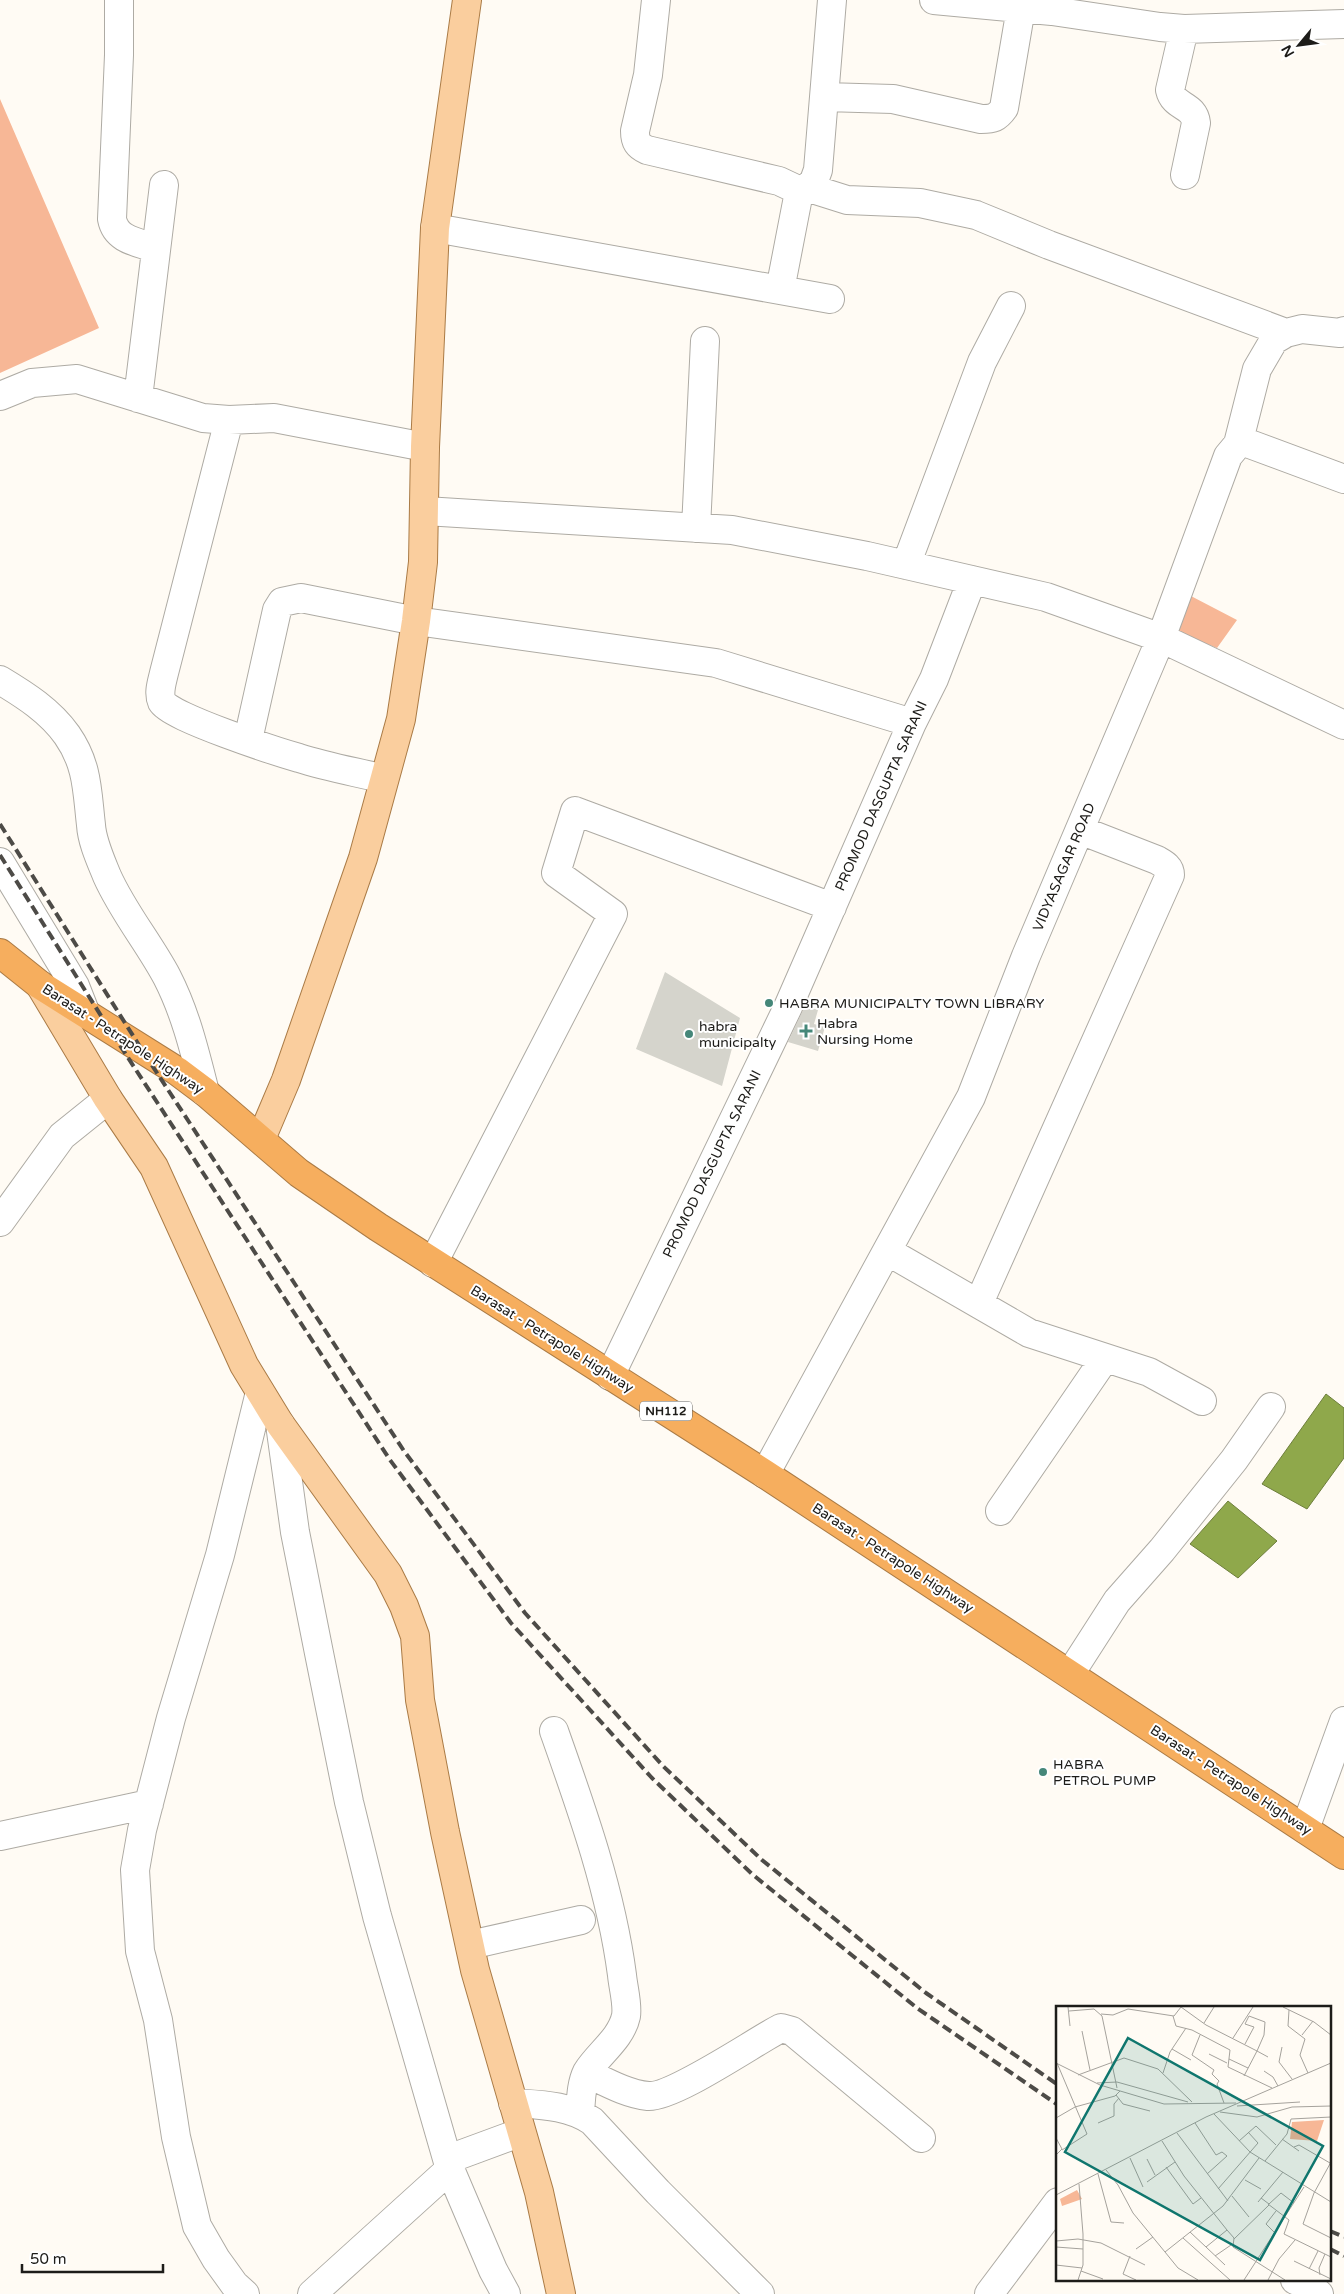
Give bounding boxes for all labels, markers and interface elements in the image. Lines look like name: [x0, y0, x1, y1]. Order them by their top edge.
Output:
north arrow: [1274, 20, 1324, 70]
text: N: [1278, 42, 1298, 60]
street label: PROMOD DASGUPTA SARANI: [831, 698, 931, 894]
street label: VIDYASAGAR ROAD: [1029, 800, 1099, 934]
street label: Barasat - Petrapole Highway: [39, 980, 207, 1098]
place label: HABRA MUNICIPALTY TOWN LIBRARY: [779, 995, 1045, 1012]
marker: HABRA MUNICIPALTY TOWN LIBRARY: [763, 997, 775, 1009]
place label: Habra Nursing Home: [817, 1015, 913, 1048]
place label: habra municipalty: [699, 1018, 777, 1051]
marker: Habra Nursing Home: [799, 1024, 813, 1038]
marker: habra municipalty: [683, 1028, 695, 1040]
street label: PROMOD DASGUPTA SARANI: [659, 1068, 765, 1260]
street label: Barasat - Petrapole Highway: [467, 1282, 637, 1397]
road number: NH112: [640, 1402, 692, 1420]
street label: Barasat - Petrapole Highway: [809, 1499, 977, 1617]
street label: Barasat - Petrapole Highway: [1147, 1721, 1315, 1839]
place label: HABRA PETROL PUMP: [1053, 1756, 1156, 1789]
marker: HABRA PETROL PUMP: [1037, 1766, 1049, 1778]
inset map: [1056, 2006, 1332, 2282]
scale bar: [22, 2242, 164, 2274]
text: 50 m: [30, 2250, 67, 2268]

